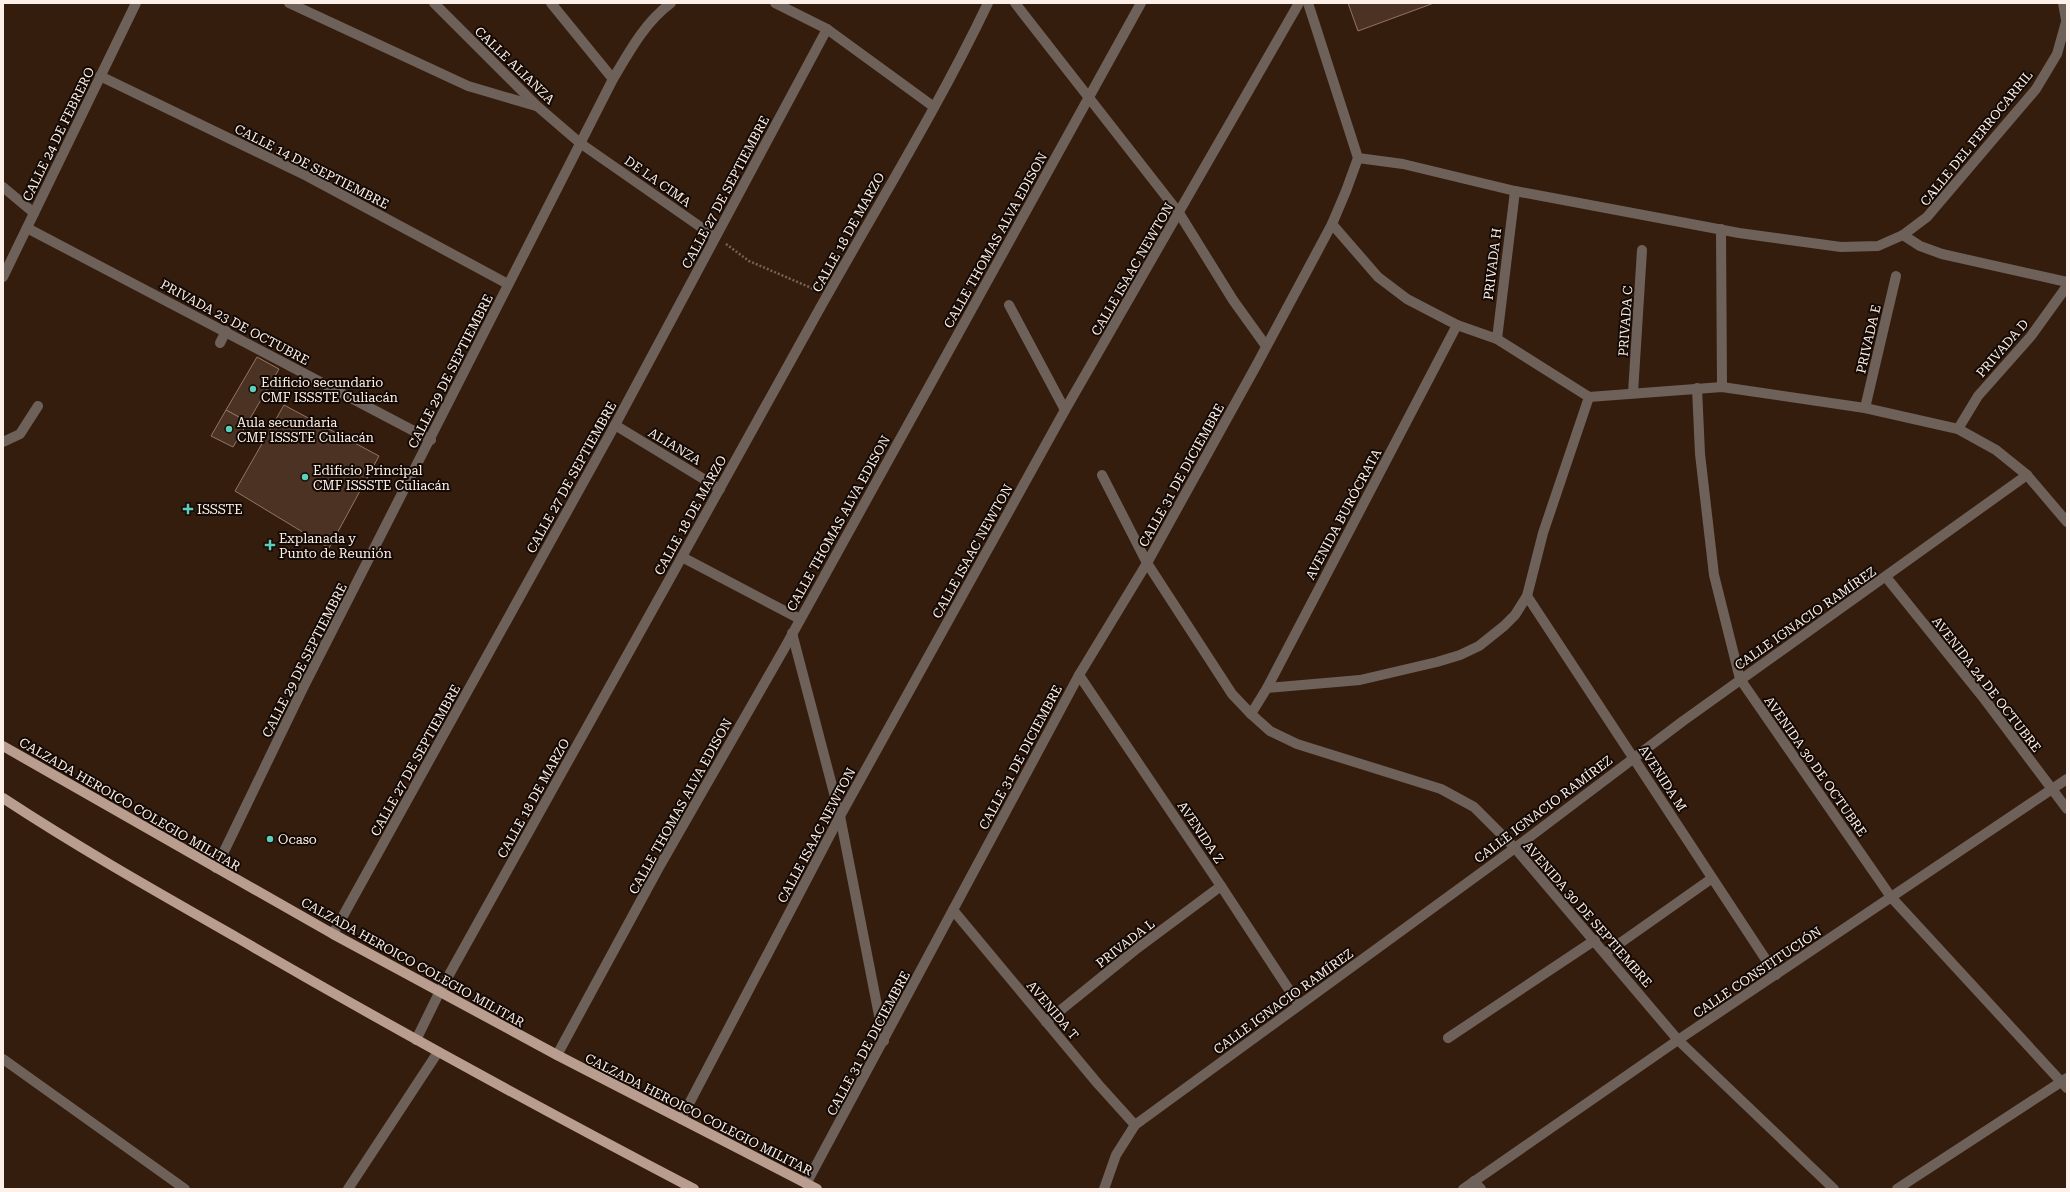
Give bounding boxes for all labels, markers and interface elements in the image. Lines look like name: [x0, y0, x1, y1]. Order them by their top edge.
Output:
street label: CALLE ALIANZA: [472, 24, 558, 107]
street label: CALLE 24 DE FEBRERO: [19, 65, 97, 204]
street label: CALLE DEL FERROCARRIL: [1917, 68, 2036, 209]
street label: CALLE 27 DE SEPTIEMBRE: [679, 113, 772, 271]
street label: CALLE 14 DE SEPTIEMBRE: [232, 121, 391, 212]
street label: CALLE THOMAS ALVA EDISON: [941, 150, 1050, 331]
street label: DE LA CIMA: [622, 153, 694, 210]
street label: CALLE 18 DE MARZO: [809, 170, 888, 295]
street label: CALLE ISAAC NEWTON: [1088, 200, 1177, 338]
street label: PRIVADA H: [1481, 227, 1504, 301]
street label: PRIVADA 23 DE OCTUBRE: [158, 277, 312, 368]
street label: PRIVADA C: [1616, 285, 1635, 357]
street label: CALLE 29 DE SEPTIEMBRE: [405, 292, 496, 451]
street label: PRIVADA E: [1853, 303, 1884, 375]
street label: PRIVADA D: [1973, 316, 2032, 380]
place label: Edificio secundario CMF ISSSTE Culiacán: [261, 375, 399, 405]
marker: Edificio secundario CMF ISSSTE Culiacán: [248, 384, 258, 394]
street label: CALLE 27 DE SEPTIEMBRE: [523, 399, 619, 556]
street label: CALLE 31 DE DICIEMBRE: [1136, 401, 1227, 550]
place label: Aula secundaria CMF ISSSTE Culiacán: [237, 415, 375, 445]
marker: Aula secundaria CMF ISSSTE Culiacán: [224, 424, 234, 434]
street label: ALIANZA: [646, 425, 704, 468]
street label: CALLE THOMAS ALVA EDISON: [784, 433, 893, 614]
street label: AVENIDA BURÓCRATA: [1302, 446, 1384, 582]
street label: CALLE 18 DE MARZO: [651, 453, 730, 578]
place label: Edificio Principal CMF ISSSTE Culiacán: [313, 463, 451, 493]
marker: Edificio Principal CMF ISSSTE Culiacán: [300, 472, 310, 482]
street label: CALLE ISAAC NEWTON: [929, 482, 1016, 621]
place label: ISSSTE: [197, 502, 243, 517]
marker: ISSSTE: [182, 503, 194, 515]
place label: Explanada y Punto de Reunión: [279, 531, 392, 561]
marker: Explanada y Punto de Reunión: [264, 539, 276, 551]
street label: CALLE IGNACIO RAMÍREZ: [1731, 563, 1879, 673]
street label: CALLE 29 DE SEPTIEMBRE: [259, 581, 350, 740]
street label: AVENIDA 24 DE OCTUBRE: [1929, 614, 2044, 755]
street label: CALLE 27 DE SEPTIEMBRE: [367, 682, 463, 839]
street label: CALLE 31 DE DICIEMBRE: [976, 682, 1065, 832]
street label: AVENIDA 30 DE OCTUBRE: [1761, 693, 1870, 839]
street label: CALLE THOMAS ALVA EDISON: [626, 716, 735, 897]
street label: CALZADA HEROICO COLEGIO MILITAR: [16, 735, 243, 874]
street label: CALLE 18 DE MARZO: [494, 736, 573, 861]
street label: AVENIDA M: [1636, 743, 1689, 814]
street label: CALLE IGNACIO RAMÍREZ: [1471, 752, 1615, 866]
street label: CALLE ISAAC NEWTON: [774, 765, 858, 905]
street label: AVENIDA Z: [1174, 799, 1227, 866]
place label: Ocaso: [278, 832, 317, 847]
marker: Ocaso: [265, 834, 275, 844]
street label: AVENIDA 30 DE SEPTIEMBRE: [1520, 838, 1655, 990]
street label: CALZADA HEROICO COLEGIO MILITAR: [298, 895, 527, 1030]
street label: PRIVADA L: [1093, 916, 1157, 971]
street label: CALLE CONSTITUCIÓN: [1690, 923, 1824, 1021]
street label: CALLE IGNACIO RAMÍREZ: [1210, 945, 1356, 1057]
street label: CALLE 31 DE DICIEMBRE: [824, 968, 913, 1118]
street label: AVENIDA T: [1024, 978, 1082, 1043]
street label: CALZADA HEROICO COLEGIO MILITAR: [583, 1050, 815, 1179]

